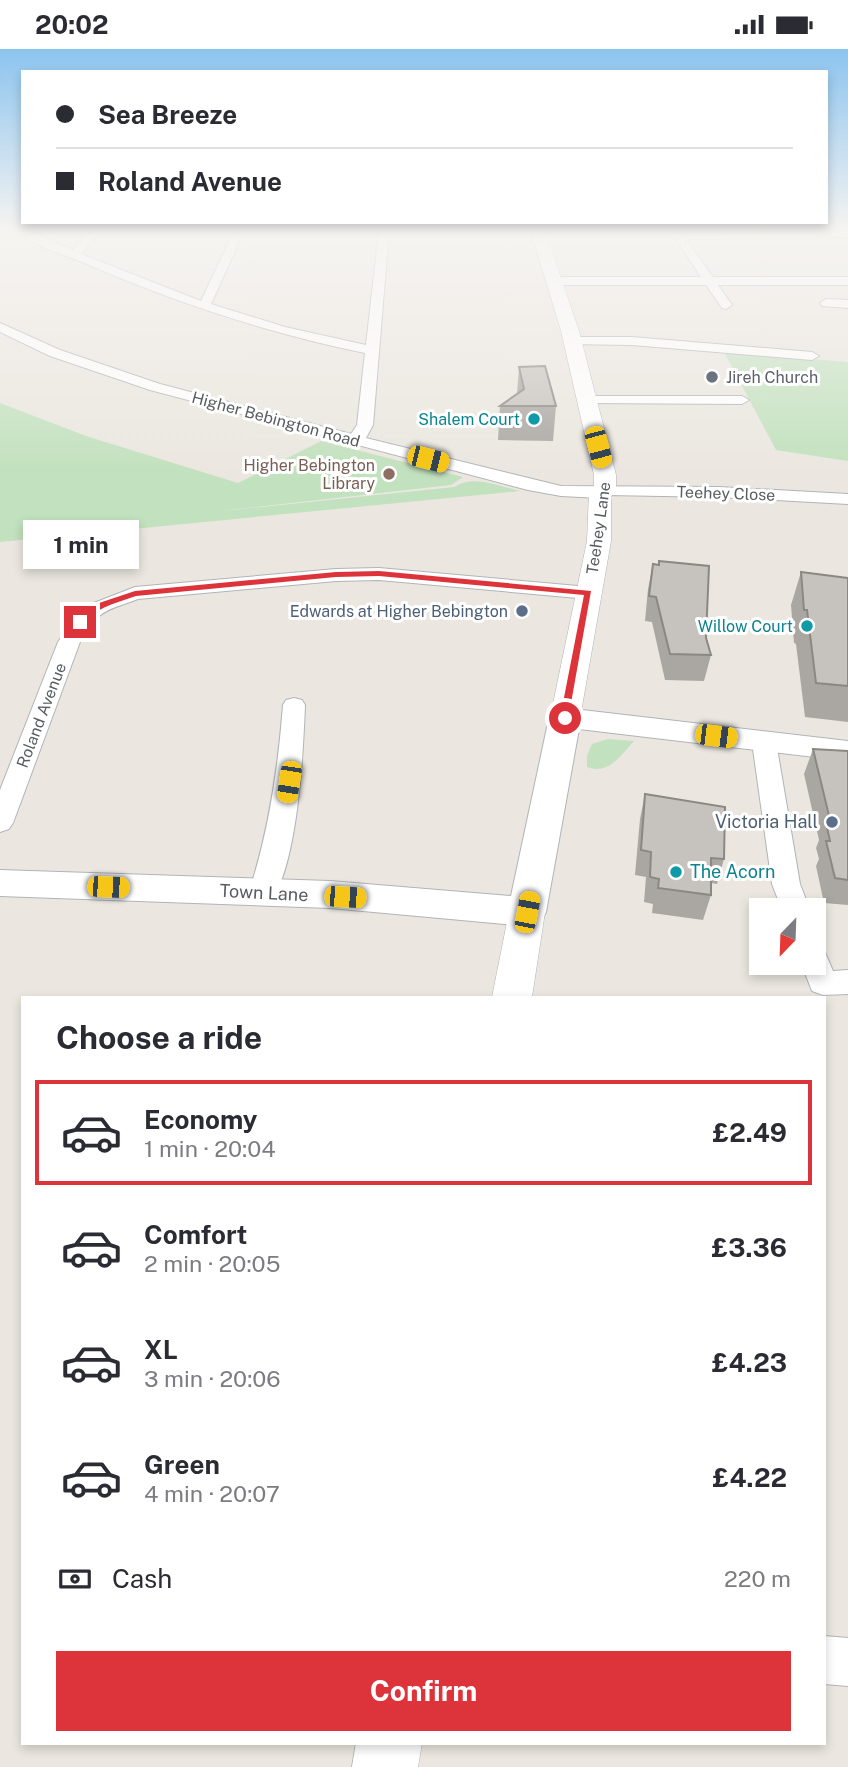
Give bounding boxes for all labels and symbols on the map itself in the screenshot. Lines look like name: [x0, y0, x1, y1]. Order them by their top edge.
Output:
place label: Jireh Church: [726, 368, 818, 387]
marker: Jireh Church: [704, 369, 720, 385]
street label: Higher Bebington Road: [190, 388, 362, 451]
place label: Shalem Court: [418, 410, 520, 429]
marker: Shalem Court: [526, 411, 542, 427]
car: [583, 424, 614, 470]
car: [406, 444, 451, 474]
place label: Higher Bebington Library: [243, 456, 375, 493]
marker: Higher Bebington Library: [381, 466, 397, 482]
street label: Teehey Lane: [583, 481, 614, 576]
street label: Teehey Close: [676, 482, 776, 505]
callout: 1 min: [22, 521, 138, 569]
place label: Edwards at Higher Bebington: [290, 602, 508, 621]
marker: Edwards at Higher Bebington: [514, 603, 530, 619]
route end: [64, 606, 96, 638]
place label: Willow Court: [698, 617, 793, 636]
marker: Willow Court: [799, 618, 815, 634]
street label: Roland Avenue: [13, 660, 70, 770]
route start: [549, 702, 581, 734]
car: [694, 723, 739, 749]
car: [276, 760, 303, 804]
place label: Victoria Hall: [715, 811, 818, 832]
marker: Victoria Hall: [824, 814, 840, 830]
place label: The Acorn: [690, 861, 775, 882]
marker: The Acorn: [668, 864, 684, 880]
car: [87, 876, 130, 898]
street label: Town Lane: [219, 880, 309, 905]
car: [324, 885, 367, 909]
car: [513, 889, 542, 935]
north arrow: [749, 898, 826, 975]

